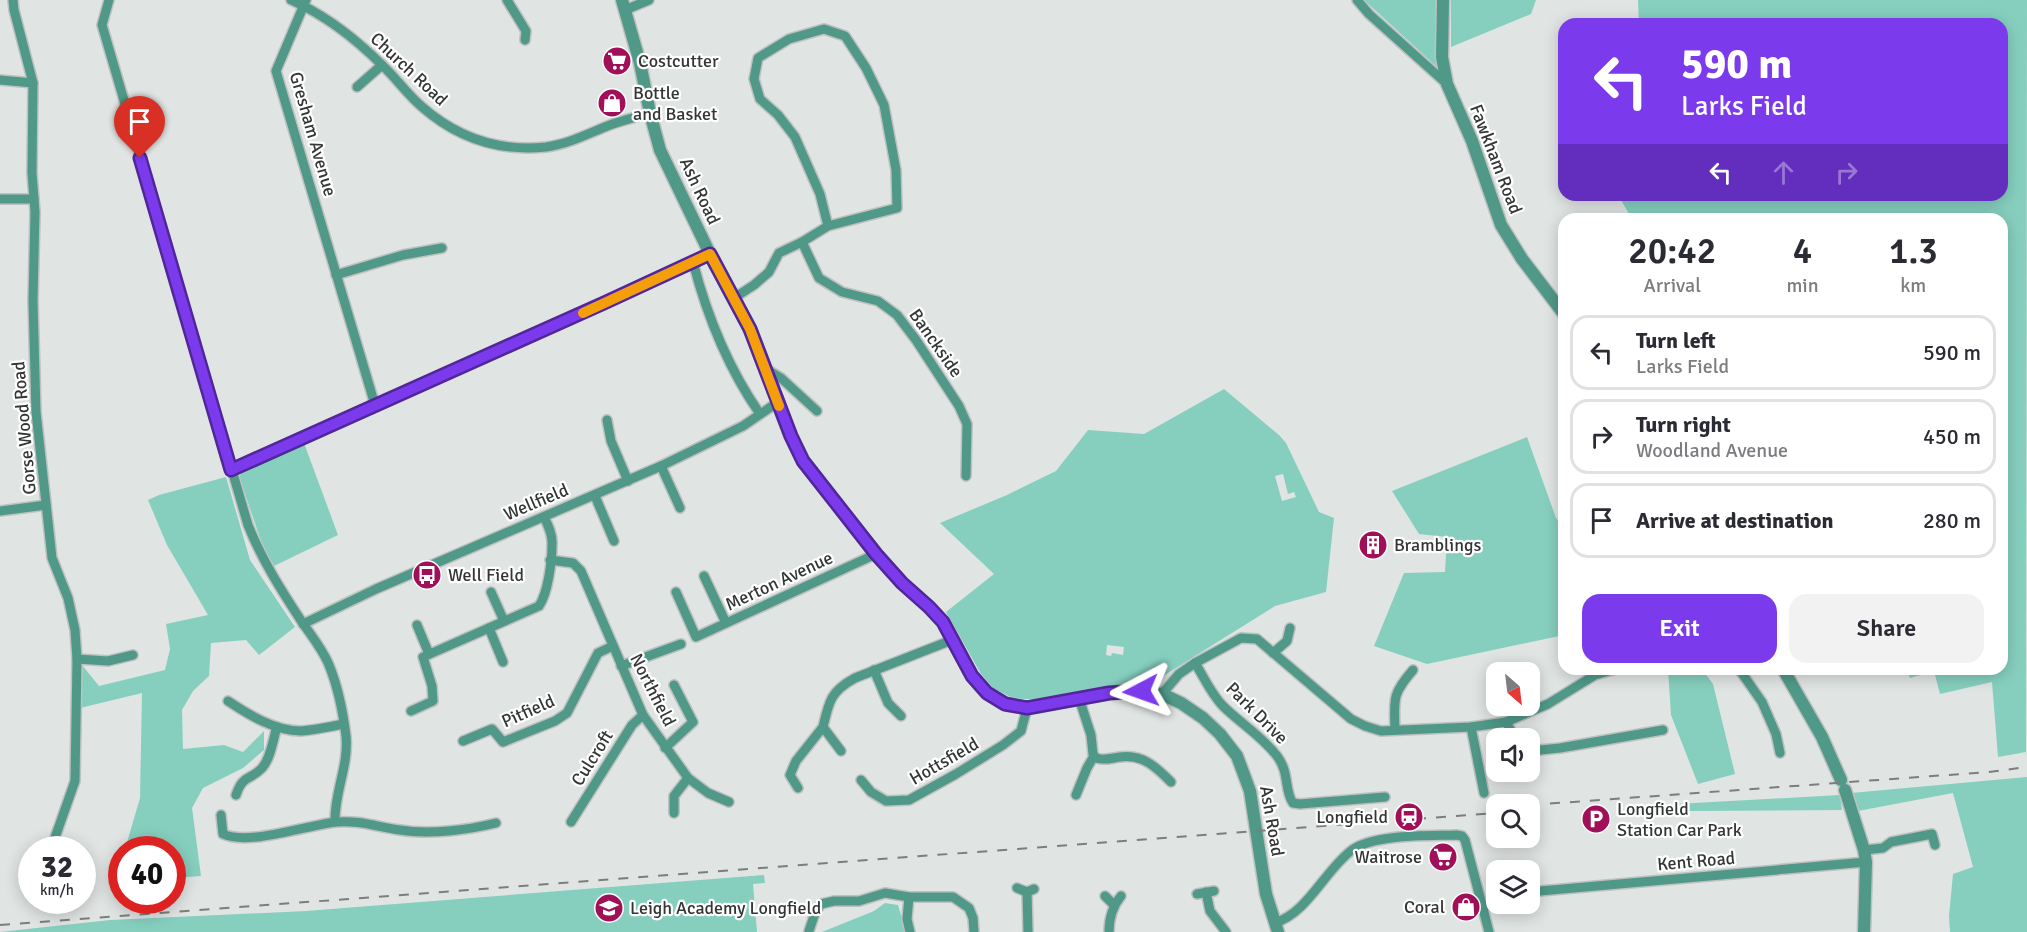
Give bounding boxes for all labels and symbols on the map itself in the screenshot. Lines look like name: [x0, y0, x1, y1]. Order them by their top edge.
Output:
street label: Church Road: [366, 28, 452, 110]
supermarket icon: Costcutter: [601, 45, 633, 77]
place label: Costcutter: [638, 50, 719, 72]
street label: Gresham Avenue: [285, 69, 341, 199]
place label: Bottle and Basket: [633, 82, 717, 125]
shop icon: Bottle and Basket: [596, 87, 628, 119]
pin: [114, 96, 165, 158]
street label: Fawkham Road: [1465, 101, 1527, 217]
street label: Ash Road: [675, 154, 725, 228]
street label: Banckside: [904, 304, 968, 382]
street label: Gorse Wood Road: [7, 360, 41, 496]
street label: Wellfield: [500, 479, 572, 525]
building icon: Bramblings: [1357, 529, 1389, 561]
place label: Bramblings: [1394, 534, 1481, 556]
street label: Merton Avenue: [722, 546, 836, 616]
bus stop icon: Well Field: [411, 559, 443, 591]
place label: Well Field: [448, 564, 524, 586]
street label: Northfield: [625, 650, 681, 730]
position arrow: [1109, 659, 1173, 723]
north arrow: [1486, 662, 1540, 716]
street label: Park Drive: [1221, 677, 1293, 749]
street label: Pitfield: [498, 690, 558, 732]
street label: Culcroft: [566, 726, 618, 790]
street label: Hottsfield: [906, 732, 982, 790]
street label: Ash Road: [1255, 784, 1289, 858]
place label: Longfield Station Car Park: [1617, 798, 1742, 841]
station icon: Longfield: [1393, 801, 1425, 833]
parking icon: Longfield Station Car Park: [1580, 803, 1612, 835]
place label: Longfield: [1316, 806, 1388, 828]
speed limit sign: 40: [108, 836, 186, 914]
supermarket icon: Waitrose: [1427, 841, 1459, 873]
place label: Waitrose: [1355, 846, 1422, 868]
street label: Kent Road: [1656, 847, 1736, 875]
shop icon: Coral: [1450, 891, 1482, 923]
school or university icon: Leigh Academy Longfield: [593, 892, 625, 924]
place label: Coral: [1404, 896, 1445, 918]
place label: Leigh Academy Longfield: [630, 897, 821, 919]

